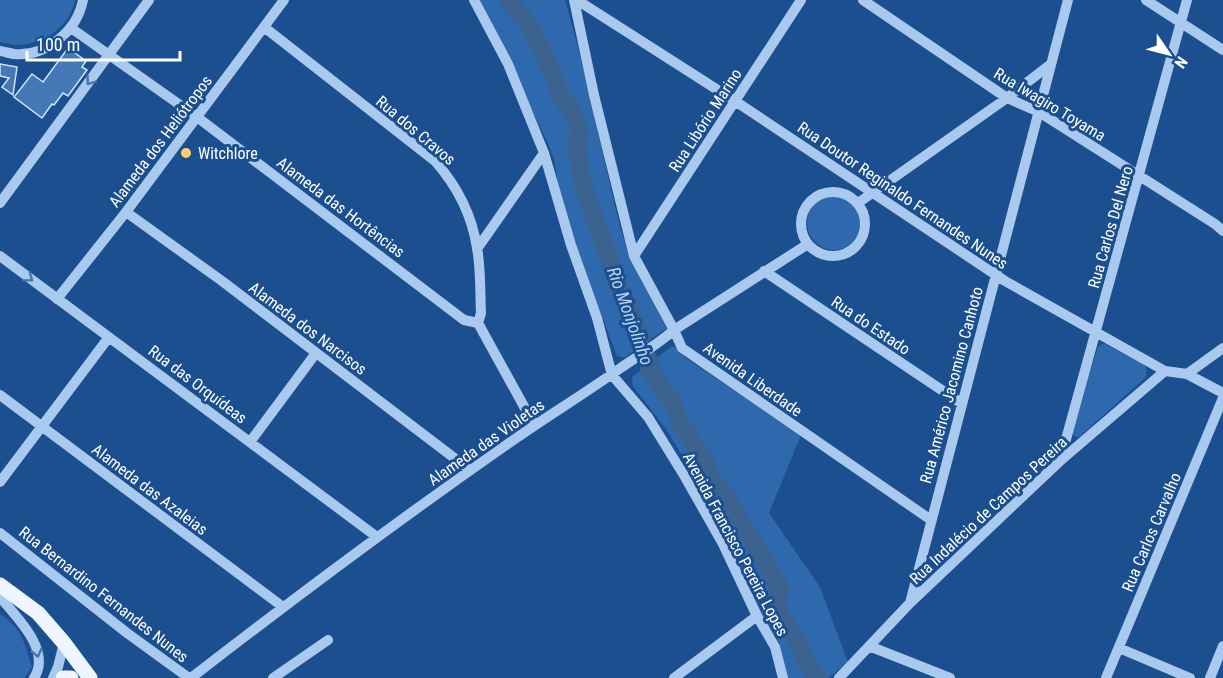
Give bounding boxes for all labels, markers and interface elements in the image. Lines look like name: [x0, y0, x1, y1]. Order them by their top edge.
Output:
scale bar: [27, 24, 180, 62]
north arrow: [1139, 24, 1199, 84]
text: 100 m: [36, 34, 80, 55]
text: N: [1170, 53, 1191, 72]
street label: Rua Iwagiro Toyama: [991, 64, 1109, 145]
street label: Rua Libório Marino: [665, 65, 746, 175]
street label: Alameda dos Heliótropos: [105, 72, 216, 211]
one-way arrow: [86, 75, 97, 86]
street label: Rua dos Cravos: [372, 92, 459, 169]
street label: Rua Doutor Reginaldo Fernandes Nunes: [794, 118, 1011, 273]
place label: Witchlore: [198, 144, 258, 163]
marker: Witchlore: [179, 146, 193, 160]
street label: Alameda das Hortências: [273, 153, 408, 262]
street label: Rua Carlos Del Nero: [1084, 164, 1137, 290]
water label: Rio Monjolinho: [603, 264, 658, 368]
one-way arrow: [22, 270, 33, 281]
street label: Alameda dos Narcisos: [245, 278, 370, 379]
street label: Rua Américo Jacomino Canhoto: [916, 285, 987, 486]
street label: Rua do Estado: [828, 292, 914, 359]
street label: Avenida Liberdade: [700, 338, 806, 421]
street label: Rua das Orquídeas: [145, 341, 251, 428]
street label: Alameda das Violetas: [425, 395, 548, 490]
street label: Rua Indalécio de Campos Pereira: [906, 432, 1071, 588]
street label: Alameda das Azaleias: [88, 440, 211, 539]
street label: Avenida Francisco Pereira Lopes: [679, 449, 792, 639]
street label: Rua Carlos Carvalho: [1118, 470, 1185, 595]
street label: Rua Bernardino Fernandes Nunes: [15, 522, 192, 666]
one-way arrow: [30, 648, 43, 658]

